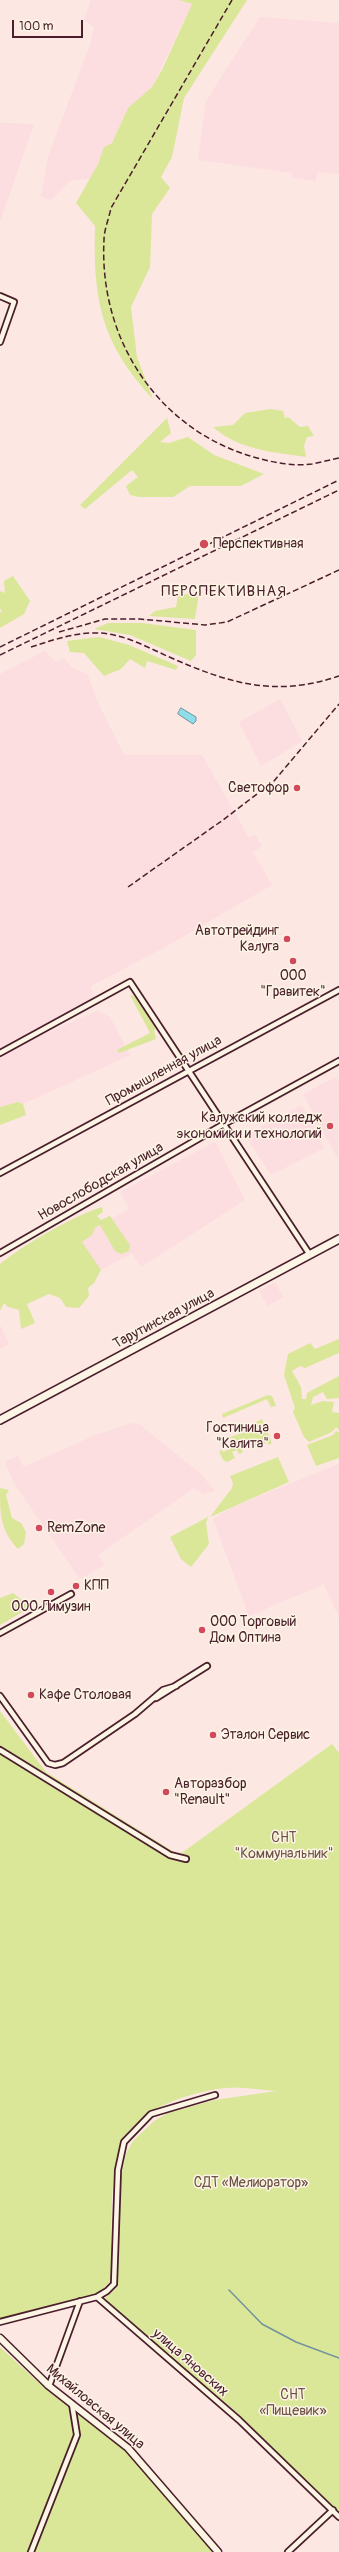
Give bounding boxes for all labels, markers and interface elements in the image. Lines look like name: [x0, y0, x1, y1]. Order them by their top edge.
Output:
scale bar: [14, 12, 85, 38]
text: 100 m: [19, 19, 53, 34]
place label: Перспективная: [213, 536, 303, 552]
marker: Перспективная: [198, 538, 210, 550]
district label: ПЕРСПЕКТИВНАЯ: [161, 583, 287, 601]
place label: Светофор: [228, 780, 289, 796]
marker: Светофор: [292, 783, 302, 793]
place label: Автотрейдинг Калуга: [195, 923, 279, 956]
marker: Автотрейдинг Калуга: [282, 934, 292, 944]
marker: ООО "Гравитек": [288, 956, 298, 966]
place label: ООО "Гравитек": [260, 968, 326, 1000]
street label: Промышленная улица: [103, 1032, 225, 1110]
place label: Калужский колледж экономики и технологий: [176, 1110, 322, 1142]
marker: Калужский колледж экономики и технологий: [325, 1121, 335, 1131]
street label: Новослободская улица: [35, 1139, 167, 1225]
street label: Тарутинская улица: [110, 1285, 218, 1353]
place label: Гостиница "Калита": [206, 1420, 269, 1452]
marker: Гостиница "Калита": [272, 1431, 282, 1441]
place label: RemZone: [47, 1520, 105, 1536]
marker: RemZone: [34, 1523, 44, 1533]
place label: КПП: [84, 1578, 109, 1594]
marker: КПП: [71, 1581, 81, 1591]
marker: ООО Лимузин: [46, 1587, 56, 1597]
place label: ООО Лимузин: [11, 1599, 91, 1615]
place label: ООО Торговый Дом Оптина: [210, 1614, 297, 1646]
marker: ООО Торговый Дом Оптина: [197, 1625, 207, 1635]
place label: Кафе Столовая: [39, 1687, 131, 1703]
marker: Кафе Столовая: [26, 1690, 36, 1700]
place label: Эталон Сервис: [221, 1727, 310, 1743]
marker: Эталон Сервис: [208, 1730, 218, 1740]
place label: Авторазбор "Renault": [174, 1776, 247, 1808]
marker: Авторазбор "Renault": [161, 1787, 171, 1797]
park label: СНТ "Коммунальник": [234, 1830, 334, 1862]
park label: СДТ «Мелиоратор»: [194, 2175, 308, 2191]
street label: улица Яновских: [149, 2326, 231, 2400]
street label: Михайловская улица: [42, 2361, 148, 2453]
park label: СНТ «Пищевик»: [259, 2387, 327, 2420]

